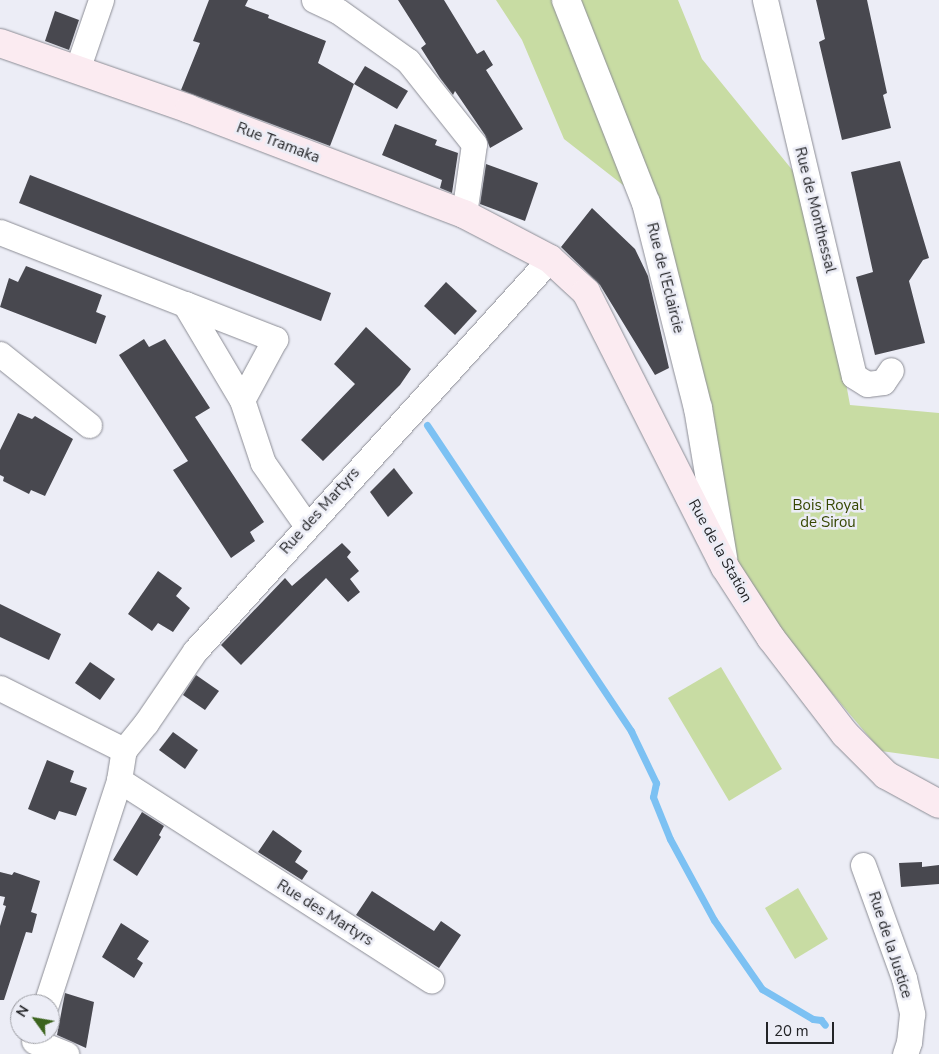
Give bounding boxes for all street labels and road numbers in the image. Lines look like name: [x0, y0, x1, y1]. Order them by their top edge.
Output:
street label: Rue Tramaka: [234, 119, 322, 167]
street label: Rue de Monthessal: [791, 145, 839, 275]
street label: Rue de l'Eclaircie: [643, 221, 687, 335]
street label: Rue des Martyrs: [276, 464, 364, 558]
street label: Rue de la Station: [684, 496, 756, 606]
street label: Rue des Martyrs: [274, 876, 376, 950]
street label: Rue de la Justice: [864, 889, 916, 1001]

